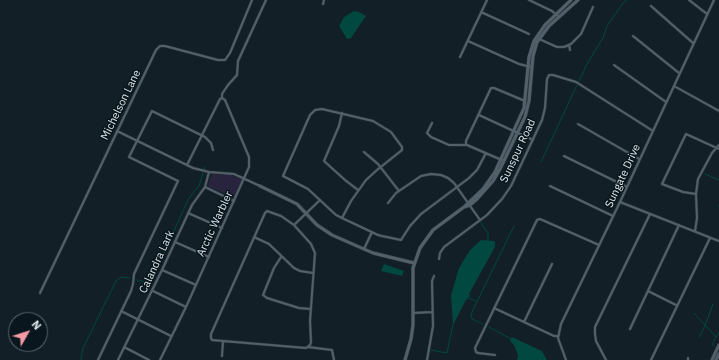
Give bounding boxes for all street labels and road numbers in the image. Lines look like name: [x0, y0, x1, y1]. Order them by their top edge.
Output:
street label: Michelson Lane: [98, 68, 144, 142]
street label: Sunspur Road: [497, 117, 539, 185]
street label: Sungate Drive: [603, 142, 643, 210]
street label: Arctic Warbler: [194, 189, 236, 259]
street label: Calandra Lark: [137, 228, 177, 296]

